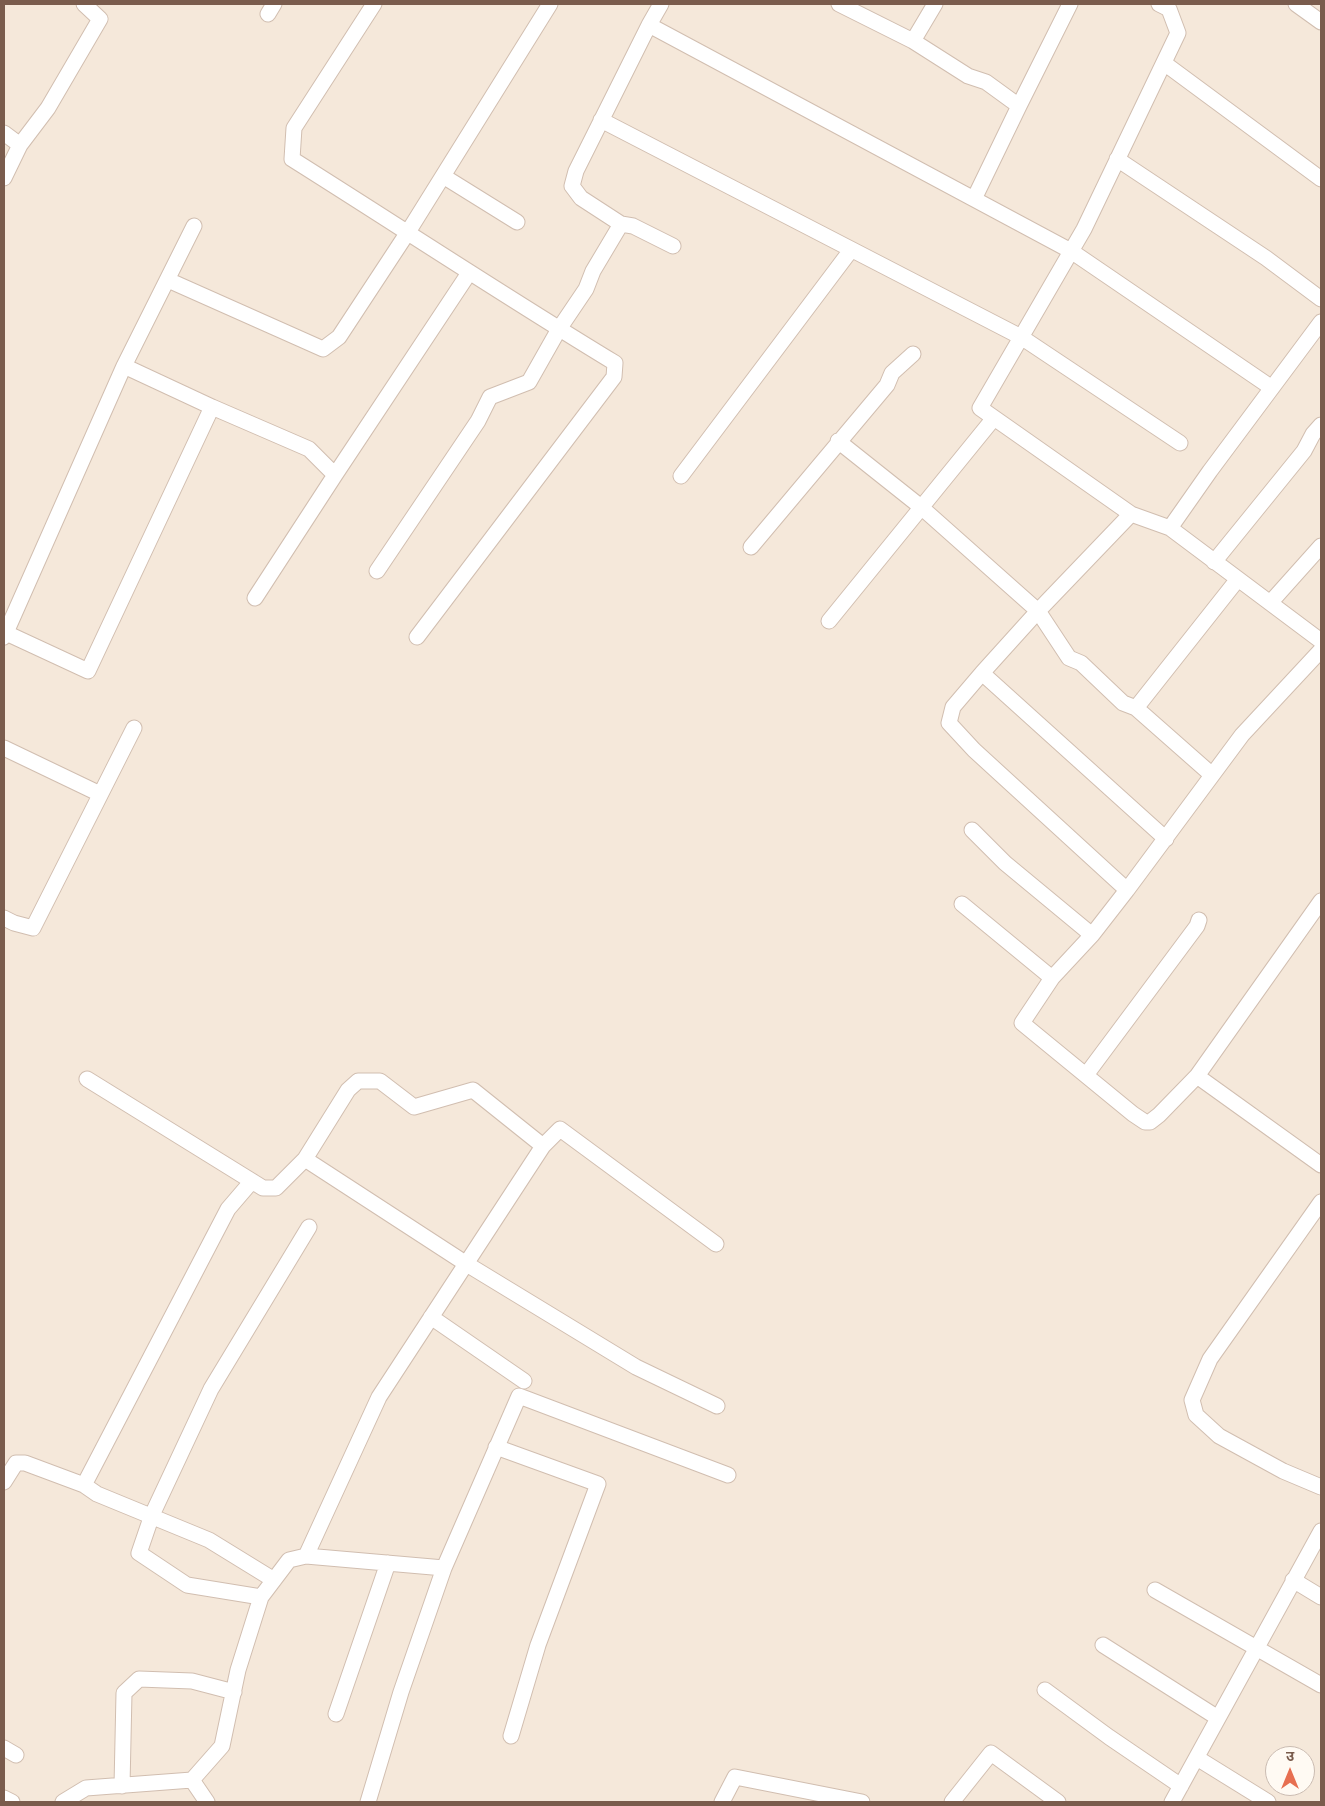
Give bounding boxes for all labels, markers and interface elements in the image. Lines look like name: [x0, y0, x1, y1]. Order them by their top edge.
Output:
north arrow: [1265, 1746, 1315, 1796]
text: उ: [1286, 1747, 1294, 1766]

